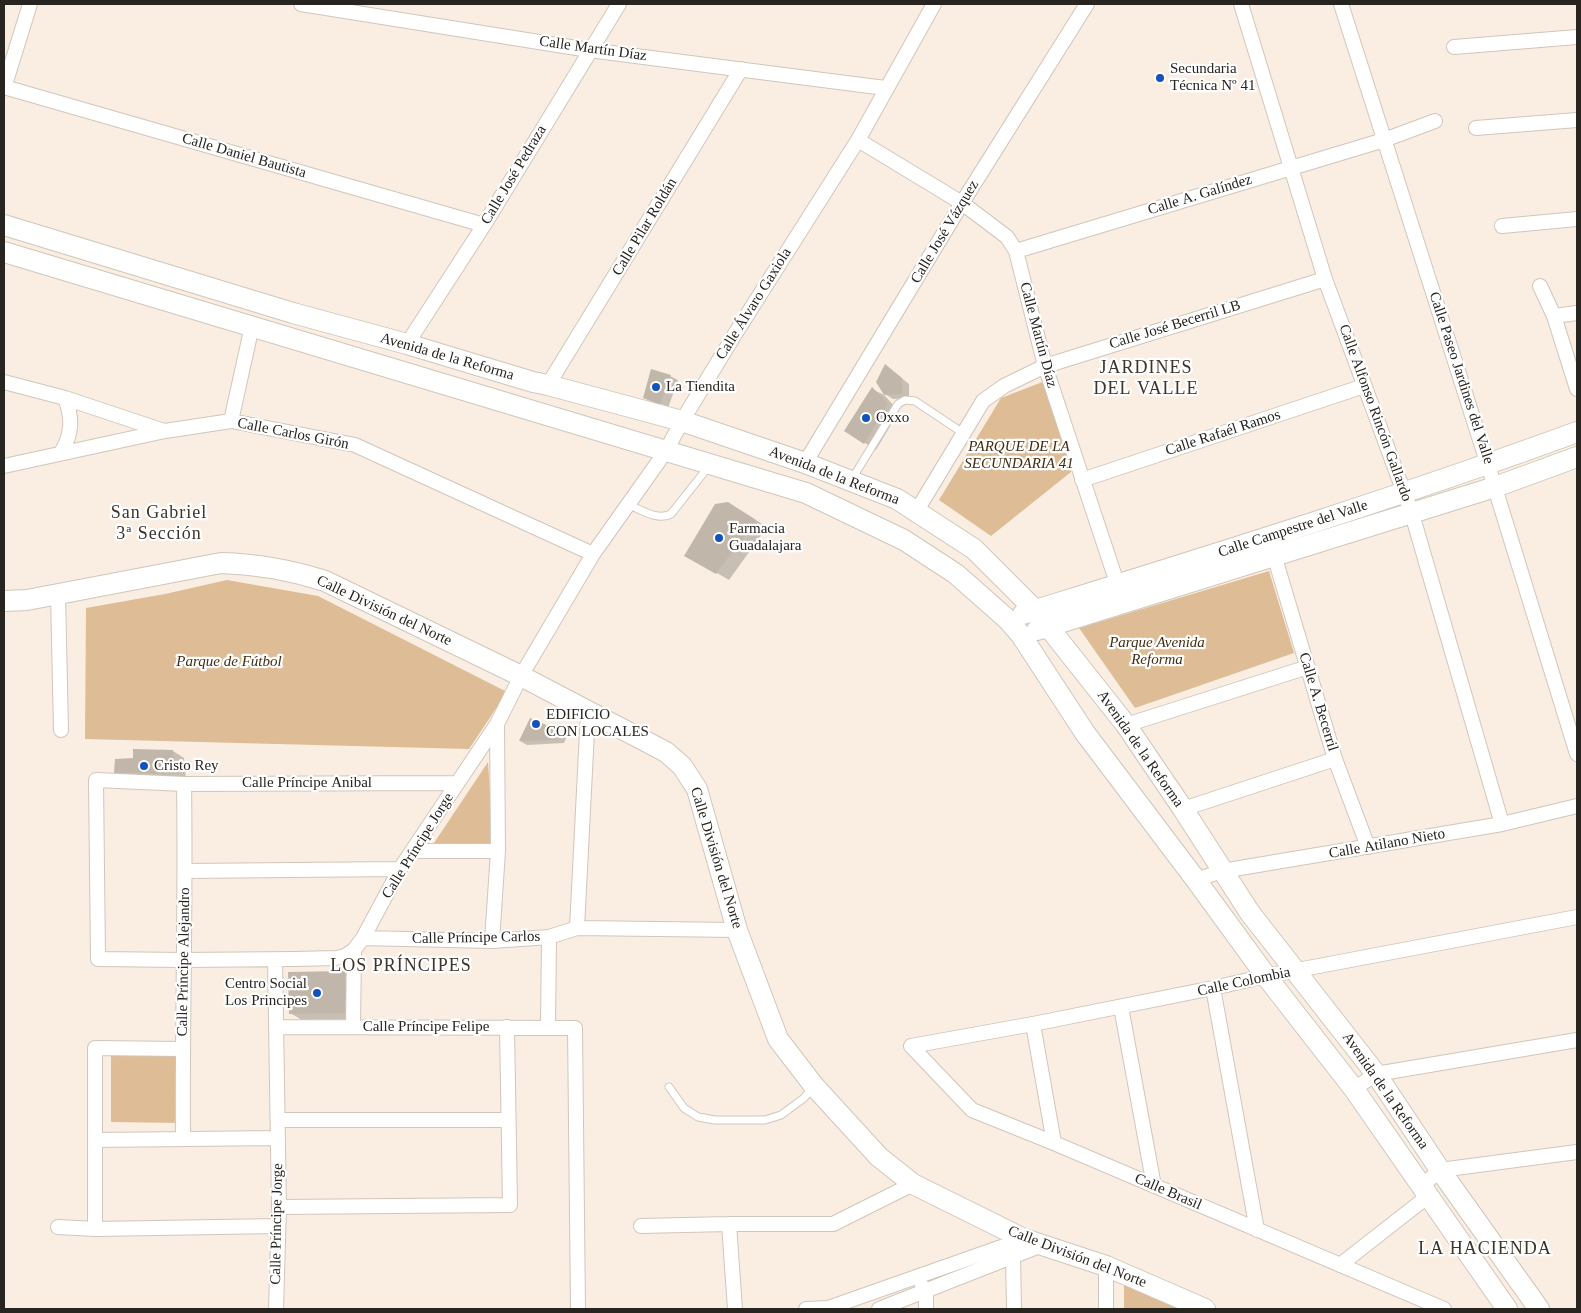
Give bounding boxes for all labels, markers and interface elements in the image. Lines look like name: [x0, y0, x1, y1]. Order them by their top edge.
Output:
street label: Calle Martín Díaz: [538, 33, 648, 65]
place label: Secundaria Técnica Nº 41: [1170, 60, 1255, 95]
marker: Secundaria Técnica Nº 41: [1154, 72, 1166, 84]
street label: Calle José Pedraza: [477, 122, 551, 228]
street label: Calle Daniel Bautista: [180, 130, 308, 182]
street label: Calle A. Galíndez: [1146, 171, 1254, 219]
street label: Calle Pilar Roldán: [609, 175, 681, 279]
street label: Calle José Vázquez: [907, 177, 983, 287]
street label: Calle Álvaro Gaxiola: [712, 245, 796, 363]
street label: Calle Martín Díaz: [1015, 280, 1061, 390]
street label: Calle Paseo Jardines del Valle: [1425, 290, 1497, 466]
street label: Calle José Becerril LB: [1107, 296, 1243, 354]
street label: Calle Alfonso Rincón Gallardo: [1335, 322, 1415, 504]
street label: Avenida de la Reforma: [378, 329, 516, 385]
district label: JARDINES DEL VALLE: [1092, 357, 1200, 399]
place label: La Tiendita: [666, 378, 735, 396]
marker: La Tiendita: [650, 381, 662, 393]
street label: Calle Rafaél Ramos: [1163, 406, 1283, 460]
place label: Oxxo: [876, 409, 909, 427]
marker: Oxxo: [860, 412, 872, 424]
street label: Calle Carlos Girón: [236, 414, 350, 454]
park label: PARQUE DE LA SECUNDARIA 41: [964, 438, 1074, 473]
street label: Avenida de la Reforma: [766, 443, 902, 509]
street label: Calle Campestre del Valle: [1216, 496, 1370, 562]
district label: San Gabriel 3ª Sección: [109, 502, 209, 544]
place label: Farmacia Guadalajara: [729, 520, 801, 555]
marker: Farmacia Guadalajara: [713, 532, 725, 544]
street label: Calle División del Norte: [314, 572, 454, 650]
park label: Parque Avenida Reforma: [1109, 634, 1205, 669]
street label: Calle A. Becerril: [1294, 651, 1342, 753]
park label: Parque de Fútbol: [176, 653, 282, 671]
street label: Avenida de la Reforma: [1093, 687, 1187, 811]
place label: EDIFICIO CON LOCALES: [546, 706, 649, 741]
marker: EDIFICIO CON LOCALES: [530, 718, 542, 730]
place label: Cristo Rey: [154, 757, 219, 775]
marker: Cristo Rey: [138, 760, 150, 772]
street label: Calle Príncipe Anibal: [242, 774, 372, 792]
street label: Calle División del Norte: [686, 785, 746, 931]
street label: Calle Príncipe Jorge: [378, 790, 458, 902]
street label: Calle Atilano Nieto: [1328, 825, 1446, 863]
street label: Calle Príncipe Alejandro: [174, 887, 194, 1037]
street label: Calle Príncipe Carlos: [412, 928, 540, 948]
district label: LOS PRÍNCIPES: [329, 955, 473, 977]
street label: Calle Colombia: [1196, 963, 1292, 1001]
place label: Centro Social Los Principes: [225, 975, 307, 1010]
marker: Centro Social Los Principes: [311, 987, 323, 999]
street label: Calle Príncipe Felipe: [363, 1018, 489, 1036]
street label: Avenida de la Reforma: [1338, 1029, 1432, 1153]
street label: Calle Príncipe Jorge: [267, 1163, 287, 1285]
street label: Calle Brasil: [1132, 1170, 1204, 1214]
street label: Calle División del Norte: [1005, 1222, 1149, 1292]
district label: LA HACIENDA: [1417, 1238, 1553, 1260]

